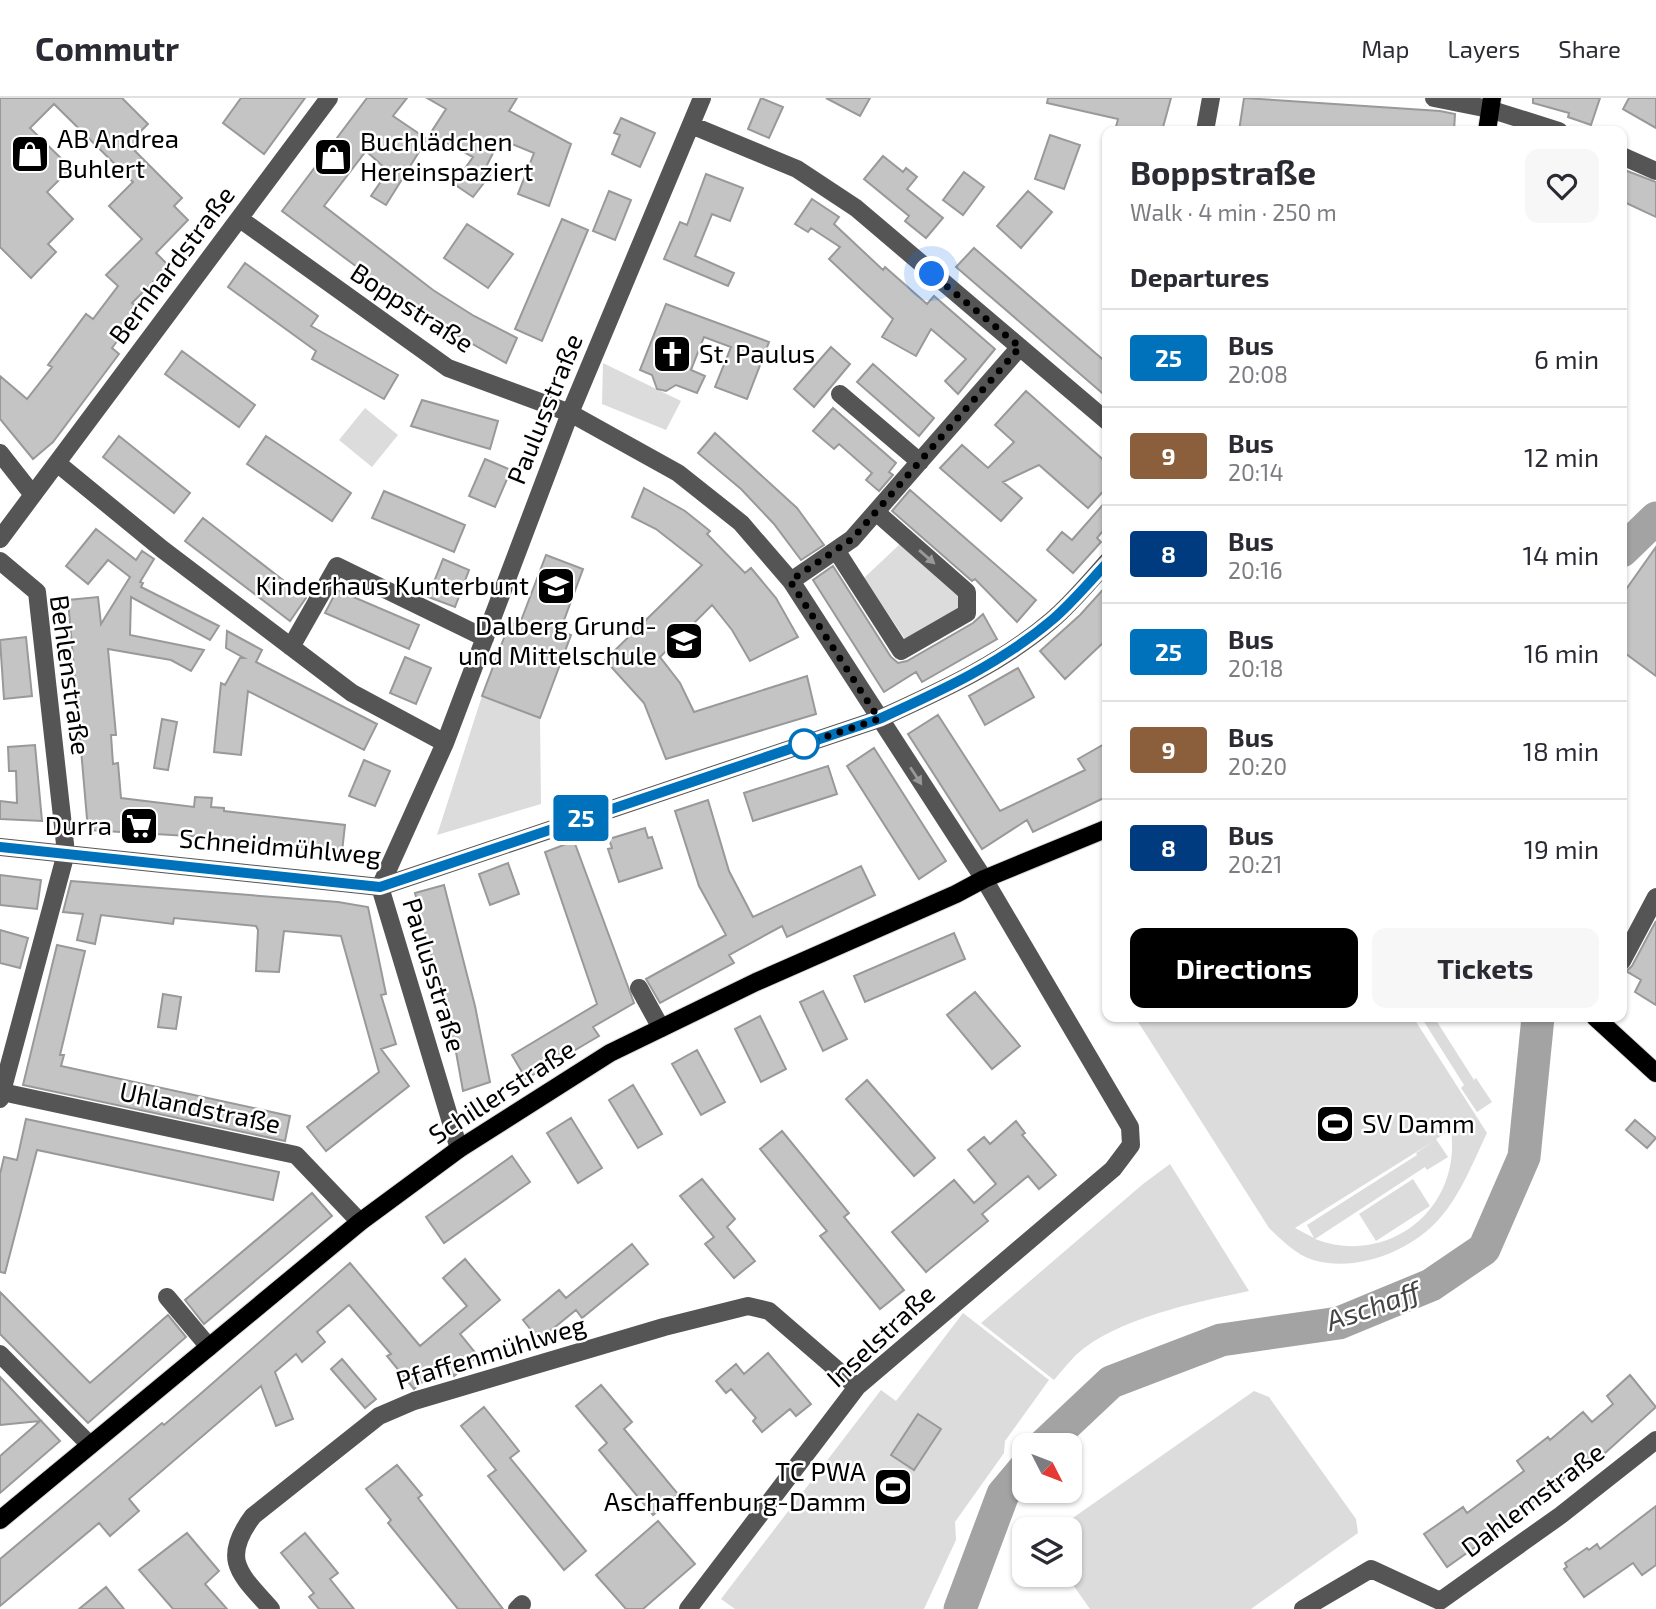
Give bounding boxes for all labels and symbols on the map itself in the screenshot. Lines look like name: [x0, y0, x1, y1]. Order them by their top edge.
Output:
place label: AB Andrea Buhlert: [57, 122, 179, 183]
place label: Buchlädchen Hereinspaziert: [360, 125, 534, 186]
shop icon: AB Andrea Buhlert: [9, 133, 51, 175]
shop icon: Buchlädchen Hereinspaziert: [312, 136, 354, 178]
street label: Bernhardstraße: [101, 179, 240, 349]
street label: Boppstraße: [346, 256, 480, 358]
your location: [914, 256, 949, 291]
street label: Paulusstraße: [499, 329, 588, 488]
church icon: St. Paulus: [651, 333, 693, 375]
place label: St. Paulus: [699, 337, 815, 368]
one-way arrow: [919, 549, 936, 564]
school or university icon: Kinderhaus Kunterbunt: [535, 565, 577, 607]
place label: Kinderhaus Kunterbunt: [255, 569, 529, 600]
street label: Behlenstraße: [45, 593, 98, 757]
place label: Dalberg Grund- und Mittelschule: [458, 609, 657, 670]
school or university icon: Dalberg Grund- und Mittelschule: [663, 620, 705, 662]
unlabelled marker: [789, 729, 819, 759]
one-way arrow: [910, 766, 923, 786]
line badge: 25: [550, 795, 612, 841]
supermarket icon: Durra: [118, 805, 160, 847]
place label: Durra: [45, 809, 112, 840]
street label: Schneidmühlweg: [178, 821, 382, 870]
street label: Paulusstraße: [397, 894, 474, 1055]
street label: Schillerstraße: [422, 1032, 580, 1149]
street label: Uhlandstraße: [117, 1074, 284, 1139]
sports icon: SV Damm: [1314, 1103, 1356, 1145]
place label: SV Damm: [1362, 1107, 1475, 1138]
water label: Aschaff: [1320, 1272, 1426, 1337]
street label: Inselstraße: [820, 1277, 940, 1393]
street label: Pfaffenmühlweg: [392, 1308, 589, 1395]
north arrow: [1012, 1433, 1082, 1503]
street label: Dahlemstraße: [1455, 1435, 1609, 1562]
place label: TC PWA Aschaffenburg-Damm: [604, 1455, 866, 1516]
sports icon: TC PWA Aschaffenburg-Damm: [872, 1466, 914, 1508]

